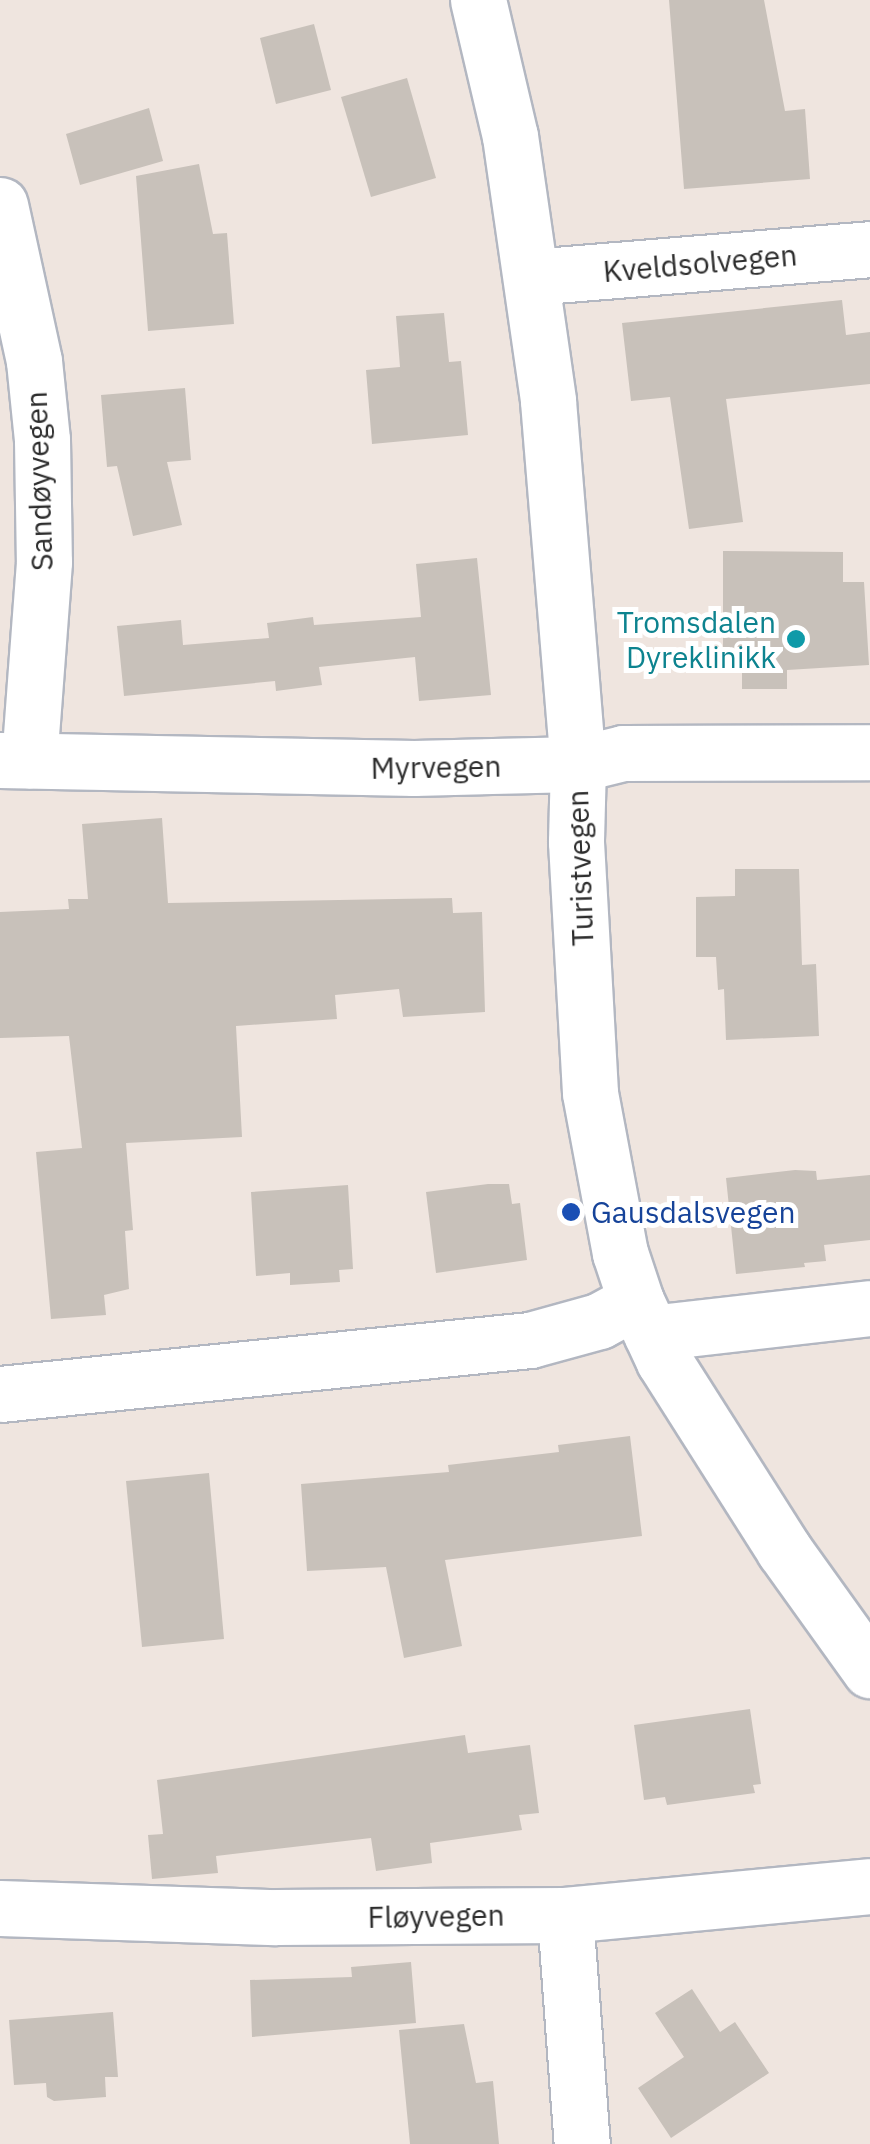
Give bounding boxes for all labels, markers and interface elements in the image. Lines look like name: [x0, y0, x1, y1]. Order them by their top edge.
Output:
street label: Kveldsolvegen: [601, 237, 799, 289]
street label: Sandøyvegen: [18, 390, 60, 572]
place label: Tromsdalen Dyreklinikk: [617, 604, 776, 674]
marker: Tromsdalen Dyreklinikk: [785, 628, 807, 650]
street label: Myrvegen: [370, 748, 502, 786]
street label: Turistvegen: [559, 789, 601, 947]
place label: Gausdalsvegen: [591, 1194, 795, 1230]
marker: Gausdalsvegen: [560, 1201, 582, 1223]
street label: Fløyvegen: [367, 1897, 505, 1935]

